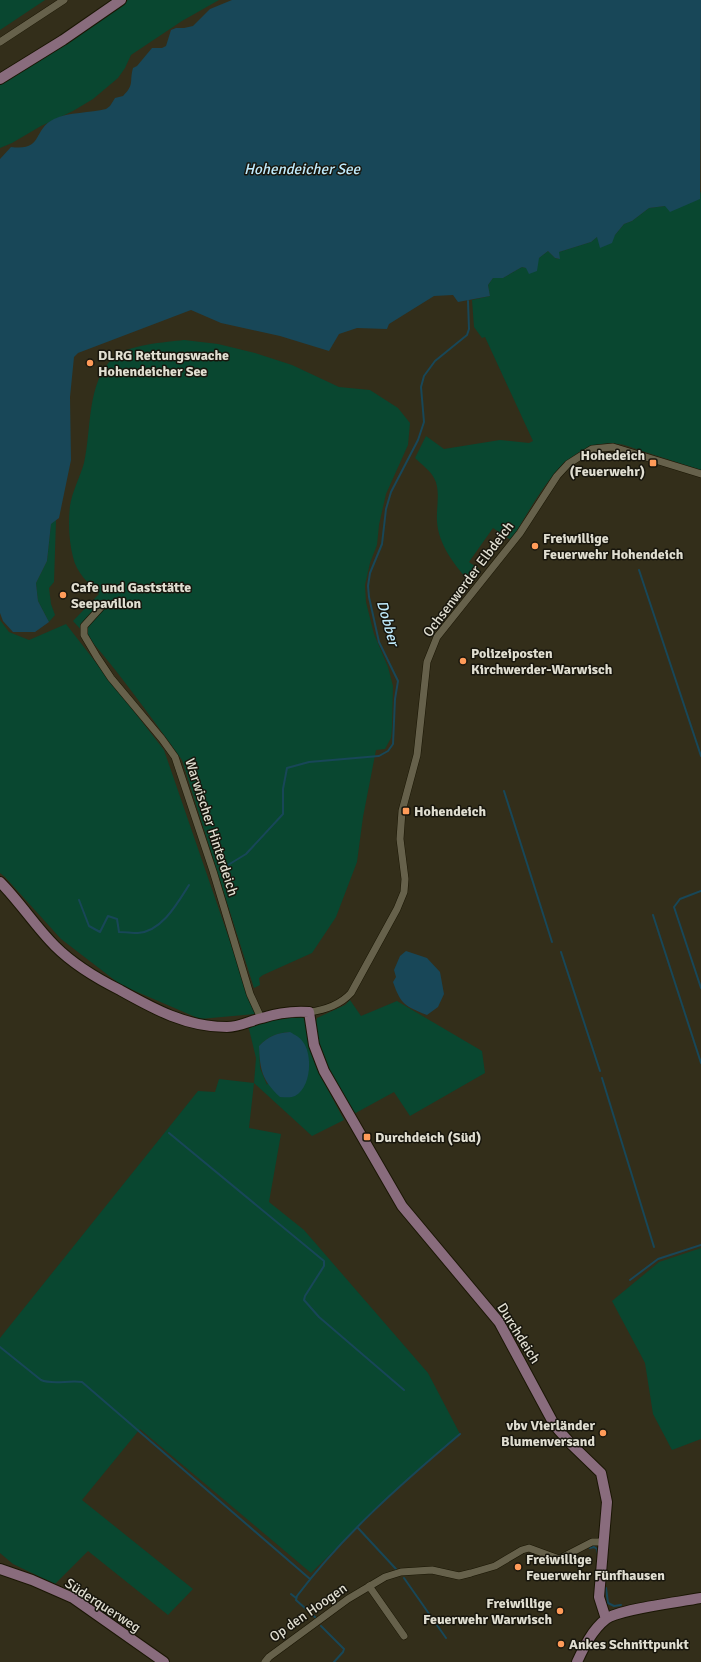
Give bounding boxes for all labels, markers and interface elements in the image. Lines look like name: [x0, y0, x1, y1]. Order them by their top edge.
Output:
water label: Hohendeicher See: [244, 160, 362, 178]
place label: DLRG Rettungswache Hohendeicher See: [98, 347, 229, 380]
marker: DLRG Rettungswache Hohendeicher See: [85, 358, 95, 368]
place label: Hohedeich (Feuerwehr): [569, 447, 645, 480]
marker: Hohedeich (Feuerwehr): [648, 458, 658, 468]
street label: Ochsenwerder Elbdeich: [419, 518, 517, 641]
place label: Freiwillige Feuerwehr Hohendeich: [543, 530, 684, 563]
marker: Freiwillige Feuerwehr Hohendeich: [530, 541, 540, 551]
place label: Cafe und Gaststätte Seepavillon: [71, 579, 191, 612]
marker: Cafe und Gaststätte Seepavillon: [58, 590, 68, 600]
water label: Dobber: [373, 598, 404, 650]
place label: Polizeiposten Kirchwerder-Warwisch: [471, 645, 613, 678]
marker: Polizeiposten Kirchwerder-Warwisch: [458, 656, 468, 666]
street label: Warwischer Hinterdeich: [181, 756, 242, 898]
place label: Hohendeich: [414, 803, 486, 820]
marker: Hohendeich: [401, 806, 411, 816]
place label: Durchdeich (Süd): [375, 1129, 481, 1146]
marker: Durchdeich (Süd): [362, 1132, 372, 1142]
street label: Durchdeich: [493, 1300, 544, 1367]
place label: vbv Vierländer Blumenversand: [501, 1417, 595, 1450]
marker: vbv Vierländer Blumenversand: [598, 1428, 608, 1438]
place label: Freiwillige Feuerwehr Fünfhausen: [526, 1551, 665, 1584]
marker: Freiwillige Feuerwehr Fünfhausen: [513, 1562, 523, 1572]
street label: Süderquerweg: [62, 1575, 144, 1636]
street label: Op den Hoogen: [266, 1579, 350, 1645]
place label: Freiwillige Feuerwehr Warwisch: [423, 1595, 552, 1628]
marker: Freiwillige Feuerwehr Warwisch: [555, 1606, 565, 1616]
place label: Ankes Schnittpunkt: [569, 1636, 689, 1653]
marker: Ankes Schnittpunkt: [556, 1639, 566, 1649]

